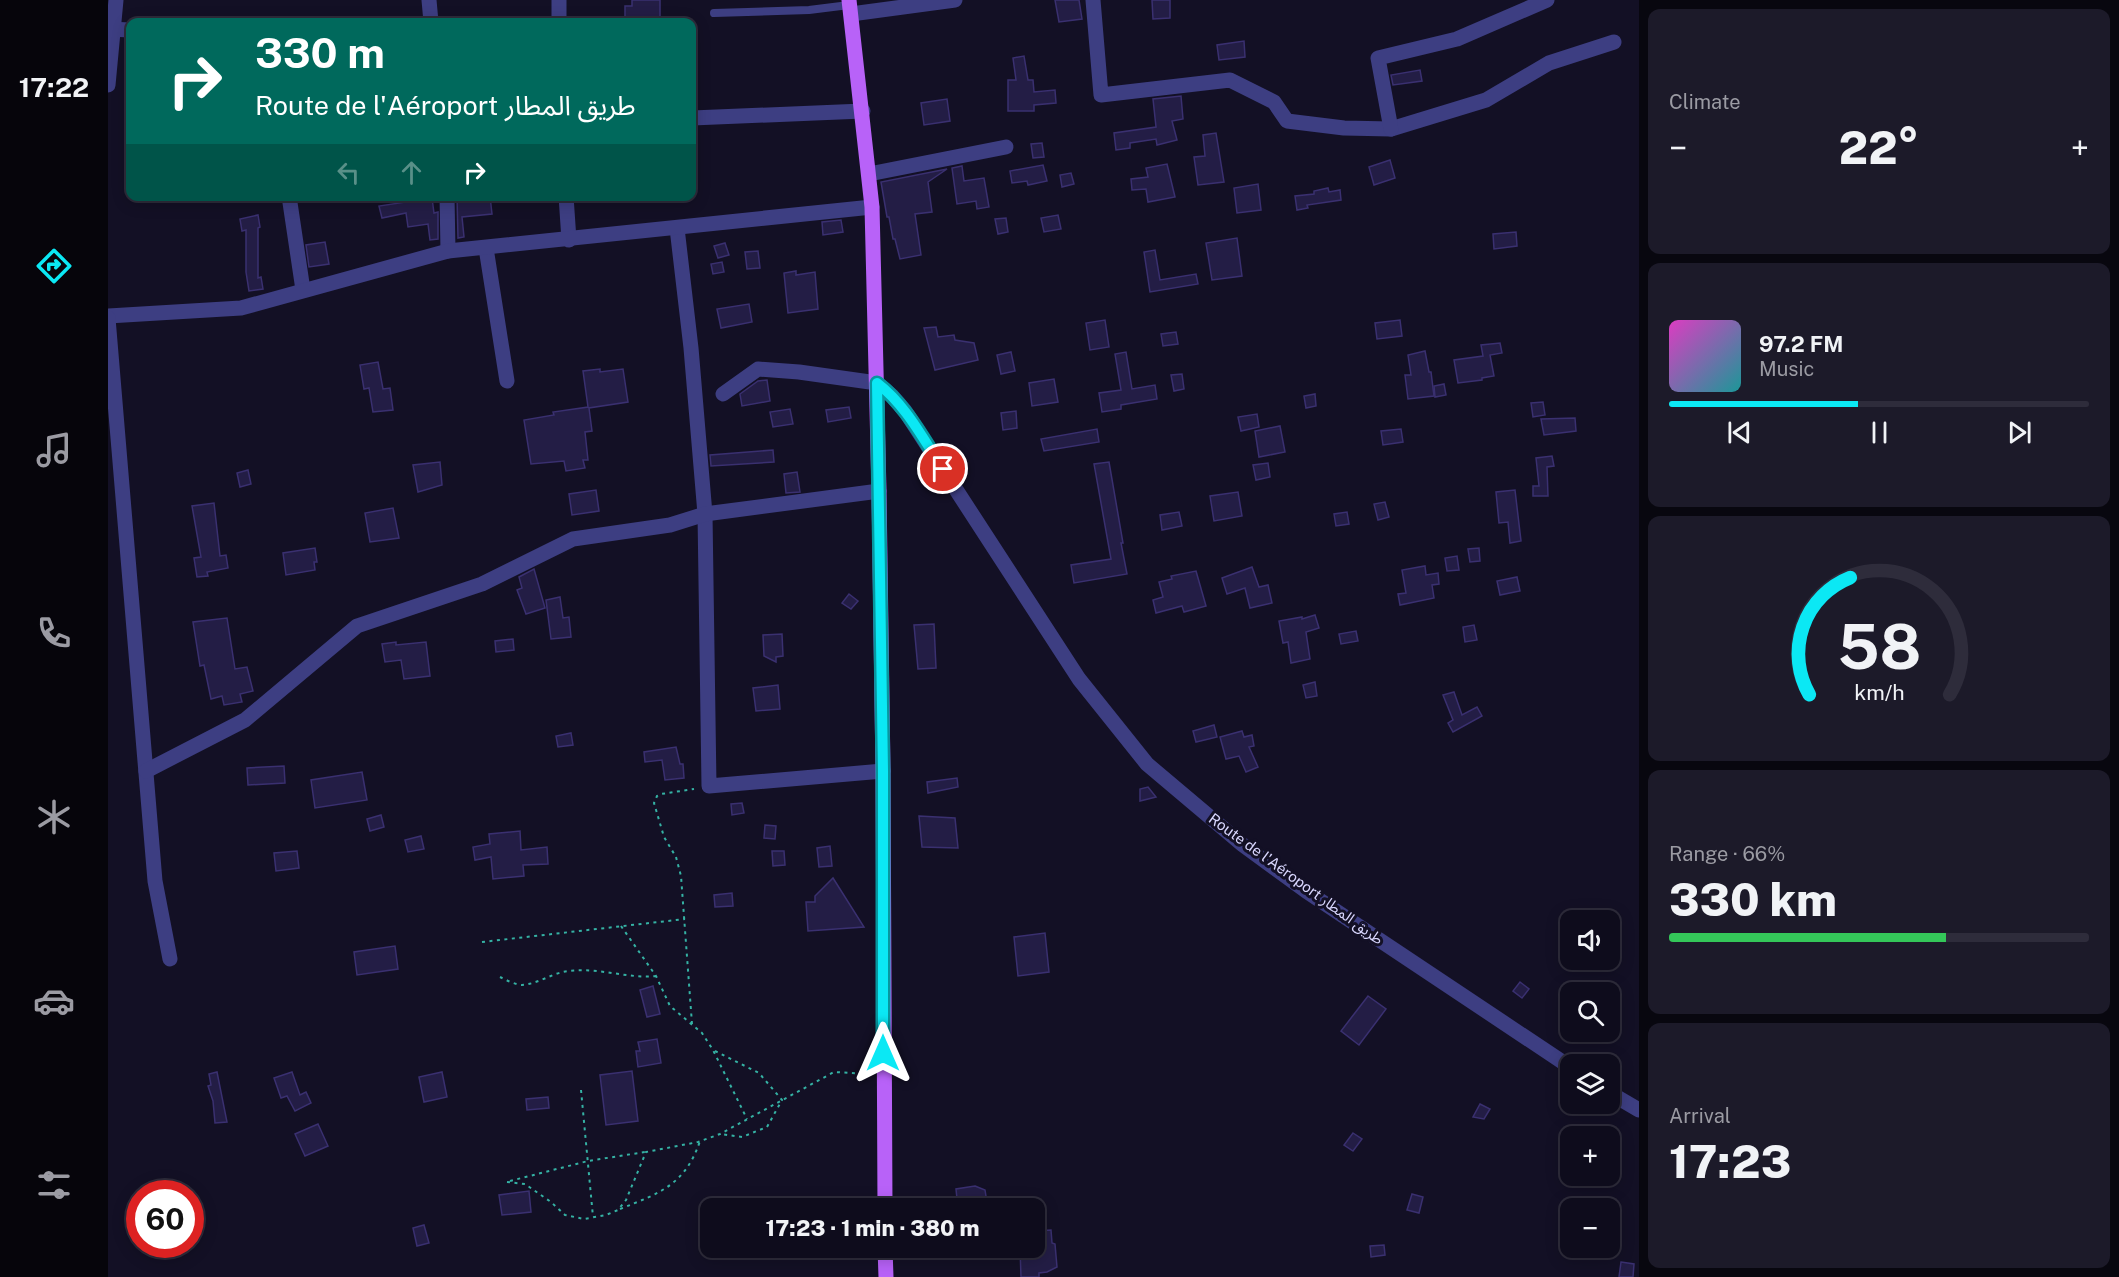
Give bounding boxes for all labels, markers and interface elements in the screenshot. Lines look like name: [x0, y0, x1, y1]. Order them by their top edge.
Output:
text: 330 m: [255, 28, 385, 77]
icon: right: [156, 42, 234, 120]
text: 17:22: [19, 71, 89, 103]
text: Route de l'Aéroport طريق المطار: [255, 89, 636, 121]
text: Climate: [1669, 90, 1741, 114]
text: 22°: [1839, 121, 1919, 174]
text: −: [1669, 129, 1687, 167]
text: +: [2071, 129, 2089, 167]
icon: left: [332, 156, 365, 189]
icon: ahead: [395, 156, 428, 189]
icon: right: [458, 156, 491, 189]
icon: directions: [33, 245, 75, 287]
text: 97.2 FM: [1759, 331, 1843, 357]
text: Music: [1759, 357, 1814, 381]
icon: previous: [1723, 416, 1756, 449]
icon: pause: [1863, 416, 1896, 449]
icon: next: [2003, 416, 2036, 449]
icon: music: [33, 429, 75, 471]
pin: [917, 443, 968, 494]
icon: arrive: [926, 452, 959, 485]
text: 58: [1837, 611, 1921, 684]
icon: phone: [33, 612, 75, 654]
text: km/h: [1854, 681, 1904, 706]
icon: climate: [33, 796, 75, 838]
street label: Route de l'Aéroport طريق المطار: [1205, 810, 1387, 949]
text: Range · 66%: [1669, 842, 1785, 866]
text: 330 km: [1669, 873, 1837, 926]
map controls: [1560, 910, 1620, 1258]
button: sound: [1560, 910, 1620, 970]
icon: car: [33, 980, 75, 1022]
button: search: [1560, 982, 1620, 1042]
position arrow: [851, 1021, 915, 1085]
button: layers: [1560, 1054, 1620, 1114]
text: Arrival: [1669, 1104, 1731, 1128]
button: +: [1560, 1126, 1620, 1186]
text: 17:23: [1669, 1135, 1791, 1188]
icon: filters: [33, 1164, 75, 1206]
speed limit sign: 60: [126, 1180, 204, 1258]
button: −: [1560, 1198, 1620, 1258]
text: 17:23 · 1 min · 380 m: [766, 1215, 979, 1241]

